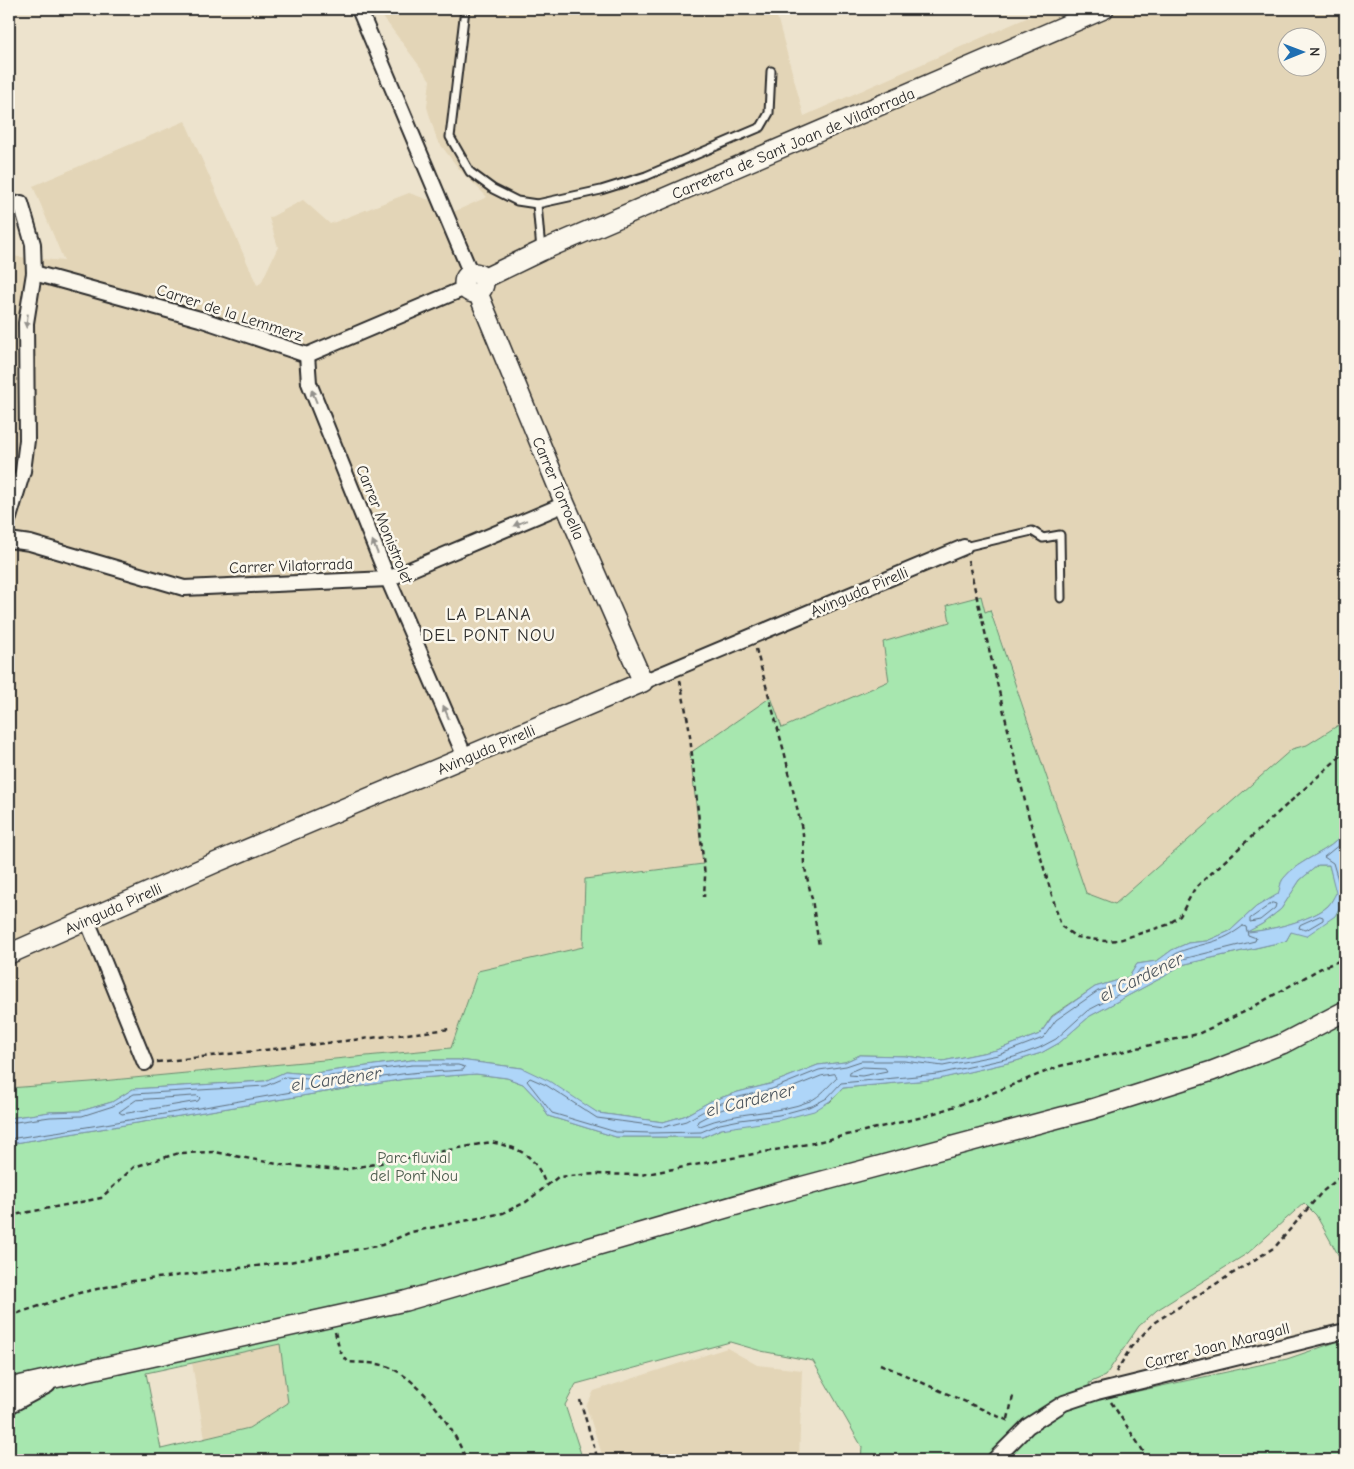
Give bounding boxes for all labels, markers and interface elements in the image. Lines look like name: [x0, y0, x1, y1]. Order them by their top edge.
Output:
north arrow: [1276, 28, 1326, 78]
text: N: [1306, 47, 1323, 56]
street label: Carretera de Sant Joan de Vilatorrada: [669, 84, 917, 203]
street label: Carrer de la Lemmerz: [154, 281, 305, 345]
one-way arrow: [23, 313, 31, 329]
one-way arrow: [310, 388, 318, 403]
street label: Carrer Torroella: [528, 434, 588, 542]
street label: Carrer Monistrolet: [352, 462, 416, 587]
one-way arrow: [513, 519, 527, 527]
one-way arrow: [371, 540, 379, 554]
street label: Carrer Vilatorrada: [229, 555, 353, 577]
street label: Avinguda Pirelli: [808, 563, 911, 621]
district label: LA PLANA DEL PONT NOU: [422, 604, 556, 646]
one-way arrow: [442, 705, 450, 719]
street label: Avinguda Pirelli: [435, 721, 538, 779]
street label: Avinguda Pirelli: [62, 879, 165, 938]
water label: el Cardener: [1096, 948, 1187, 1007]
water label: el Cardener: [290, 1063, 383, 1096]
water label: el Cardener: [704, 1079, 797, 1122]
park label: Parc fluvial del Pont Nou: [370, 1149, 458, 1185]
street label: Carrer Joan Maragall: [1143, 1319, 1291, 1373]

